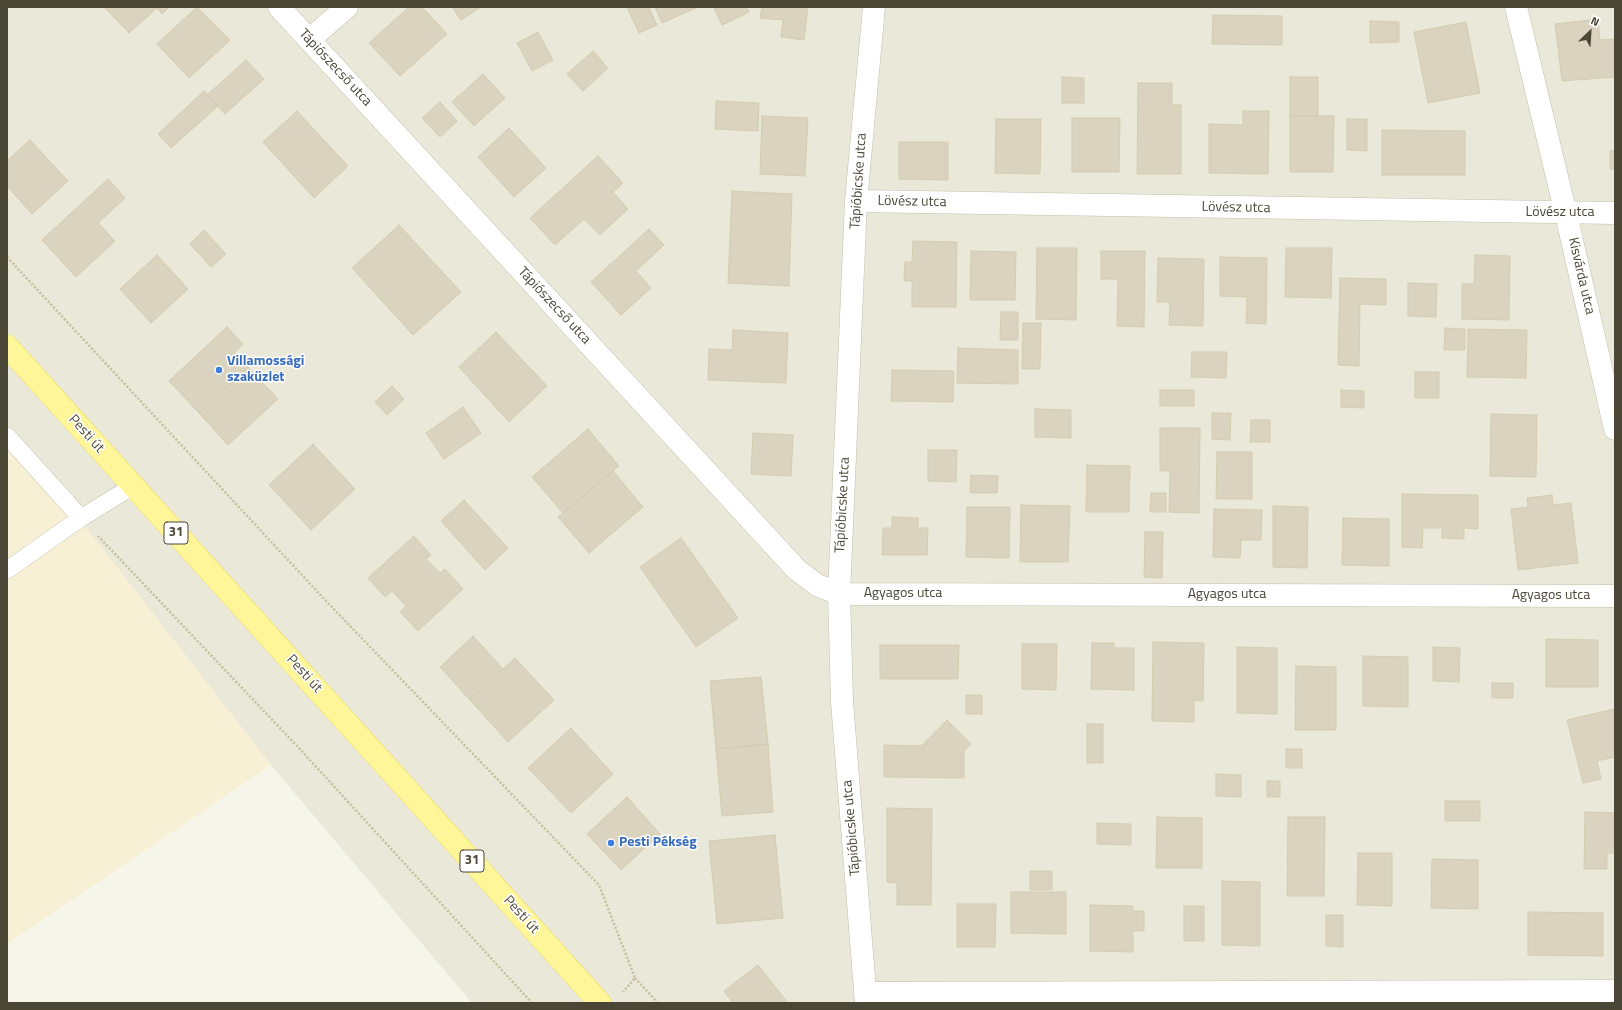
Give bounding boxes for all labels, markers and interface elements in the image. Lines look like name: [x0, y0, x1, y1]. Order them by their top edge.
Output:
north arrow: [1570, 12, 1610, 52]
text: N: [1588, 12, 1602, 30]
street label: Tápiószecső utca: [295, 26, 375, 110]
street label: Tápióbicske utca: [847, 132, 871, 230]
street label: Lövész utca: [877, 193, 947, 211]
street label: Lövész utca: [1201, 199, 1271, 217]
street label: Lövész utca: [1525, 205, 1595, 221]
street label: Kisvárda utca: [1564, 236, 1598, 316]
street label: Tápiószecső utca: [514, 264, 594, 348]
place label: Villamossági szaküzlet: [227, 354, 304, 386]
marker: Villamossági szaküzlet: [214, 365, 224, 375]
street label: Pesti út: [65, 412, 107, 456]
street label: Tápióbicske utca: [832, 457, 854, 553]
road number: 31: [164, 522, 188, 544]
street label: Agyagos utca: [864, 586, 942, 602]
street label: Agyagos utca: [1188, 587, 1266, 603]
street label: Agyagos utca: [1512, 588, 1590, 604]
street label: Pesti út: [283, 652, 325, 696]
street label: Tápióbicske utca: [839, 779, 865, 877]
place label: Pesti Pékség: [619, 835, 697, 851]
marker: Pesti Pékség: [606, 838, 616, 848]
road number: 31: [460, 850, 484, 872]
street label: Pesti út: [500, 893, 542, 937]

